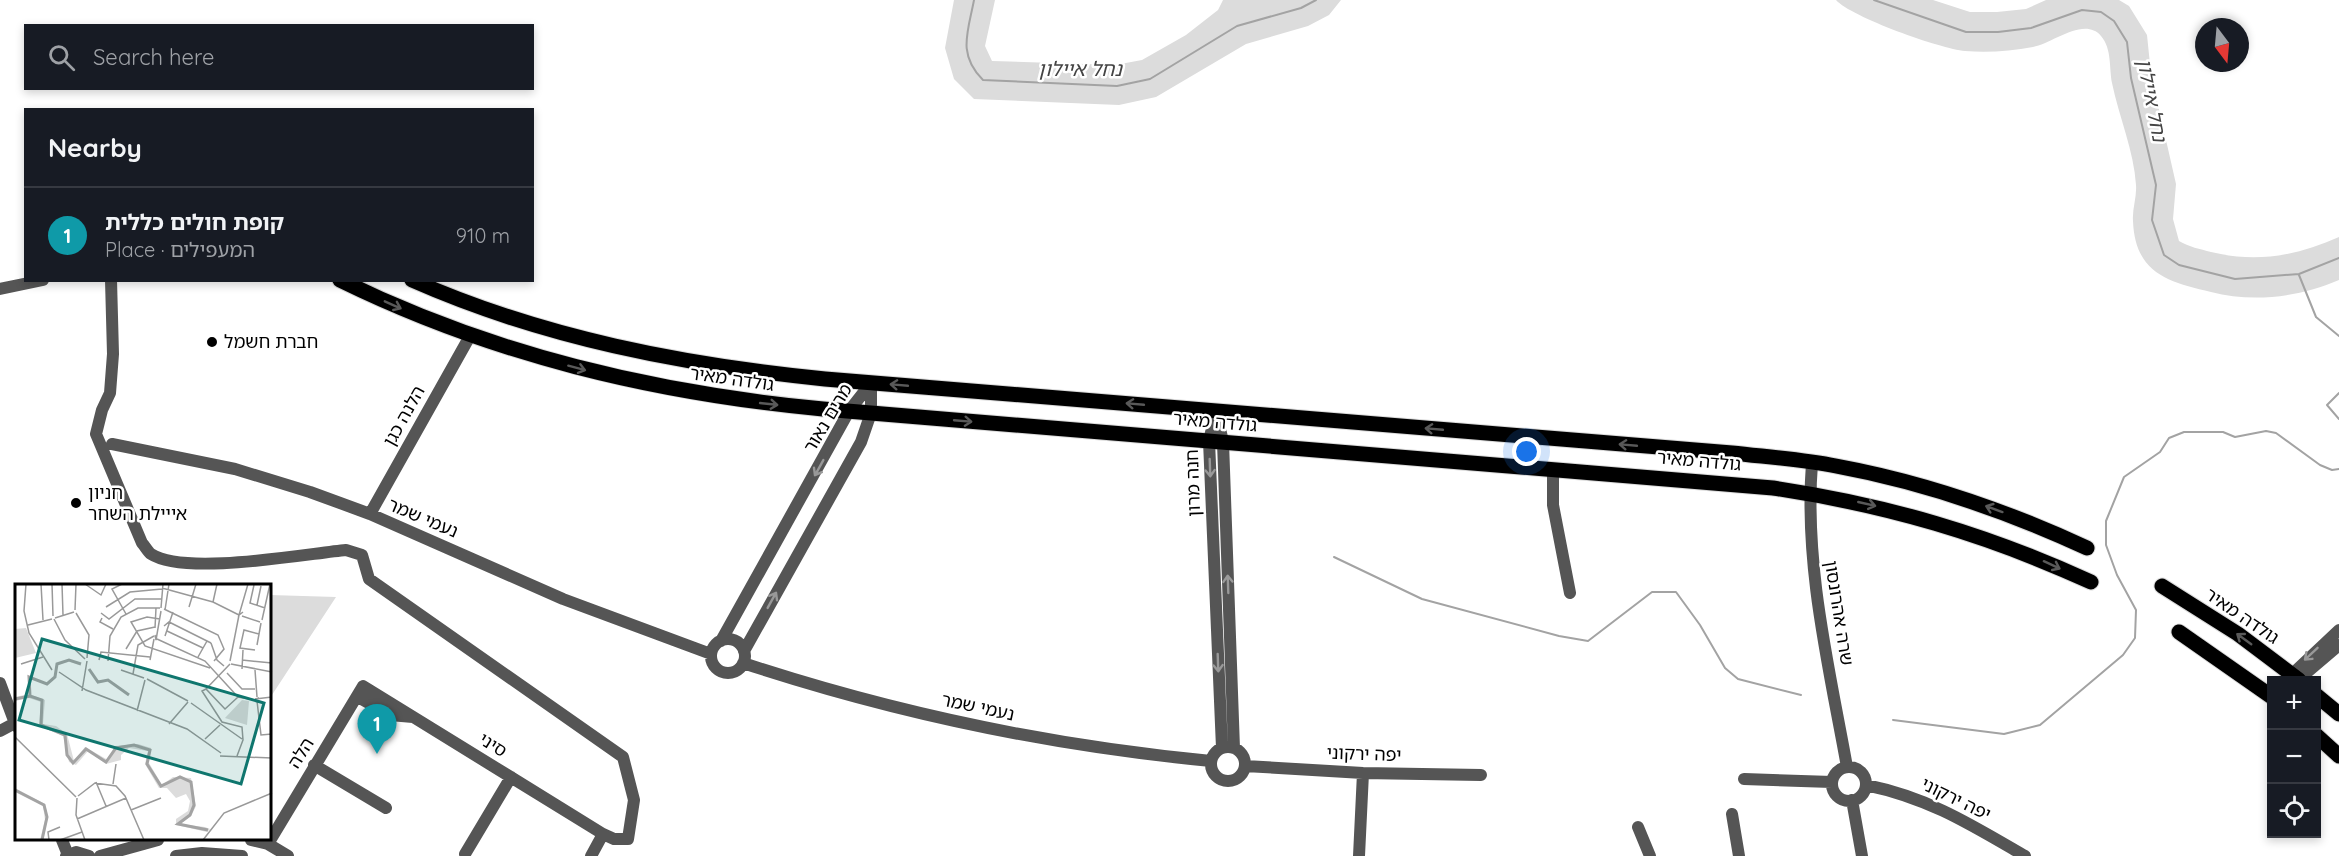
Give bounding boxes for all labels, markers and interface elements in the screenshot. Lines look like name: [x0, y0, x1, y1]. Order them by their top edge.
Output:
north arrow: [2195, 18, 2249, 72]
search box: [24, 24, 534, 90]
icon: search: [45, 41, 78, 74]
text: Search here: [93, 43, 214, 71]
water label: נחל איילון: [1038, 56, 1123, 81]
water label: נחל איילון: [2132, 56, 2173, 145]
text: Nearby: [48, 131, 142, 164]
text: קופת חולים כללית: [105, 208, 284, 236]
text: 1: [64, 223, 71, 248]
text: 910 m: [456, 223, 510, 248]
text: Place · המעפילים: [105, 237, 255, 262]
one-way arrow: [383, 300, 402, 311]
place label: חברת חשמל: [224, 330, 318, 353]
marker: חברת חשמל: [205, 335, 219, 349]
street label: גולדה מאיר: [689, 361, 776, 396]
one-way arrow: [567, 363, 586, 375]
street label: מרים נאור: [798, 379, 857, 456]
one-way arrow: [889, 379, 909, 390]
street label: הלנה כגן: [378, 381, 430, 450]
one-way arrow: [758, 398, 778, 409]
one-way arrow: [1125, 398, 1145, 409]
street label: גולדה מאיר: [1172, 406, 1258, 437]
one-way arrow: [953, 415, 973, 426]
one-way arrow: [1424, 423, 1444, 434]
your location: [1512, 437, 1541, 466]
one-way arrow: [1619, 439, 1639, 450]
street label: גולדה מאיר: [1656, 445, 1742, 476]
street label: חנה מרון: [1180, 449, 1205, 517]
one-way arrow: [1205, 458, 1216, 478]
one-way arrow: [812, 459, 824, 476]
place label: חניון אייילת השחר: [88, 481, 187, 525]
street label: נעמי שמר: [385, 492, 462, 543]
marker: חניון אייילת השחר: [69, 496, 83, 510]
one-way arrow: [1857, 498, 1876, 510]
one-way arrow: [1985, 503, 2004, 514]
street label: שרה אהרונסון: [1820, 559, 1859, 667]
one-way arrow: [2043, 560, 2061, 571]
one-way arrow: [1222, 575, 1234, 595]
street label: גולדה מאיר: [2201, 582, 2284, 649]
inset map: [15, 584, 272, 841]
one-way arrow: [767, 592, 779, 609]
one-way arrow: [2236, 632, 2252, 645]
one-way arrow: [2304, 647, 2319, 661]
one-way arrow: [1212, 653, 1224, 673]
map controls: [2267, 676, 2321, 838]
button: +: [2267, 676, 2321, 730]
street label: נעמי שמר: [939, 688, 1017, 725]
pin: 1: [358, 704, 397, 754]
street label: סיני: [475, 727, 512, 762]
button: −: [2267, 730, 2321, 784]
street label: הלה: [282, 733, 319, 772]
street label: יפה ירקוני: [1326, 741, 1402, 766]
street label: יפה ירקוני: [1918, 772, 1995, 825]
button: locate: [2267, 784, 2321, 838]

